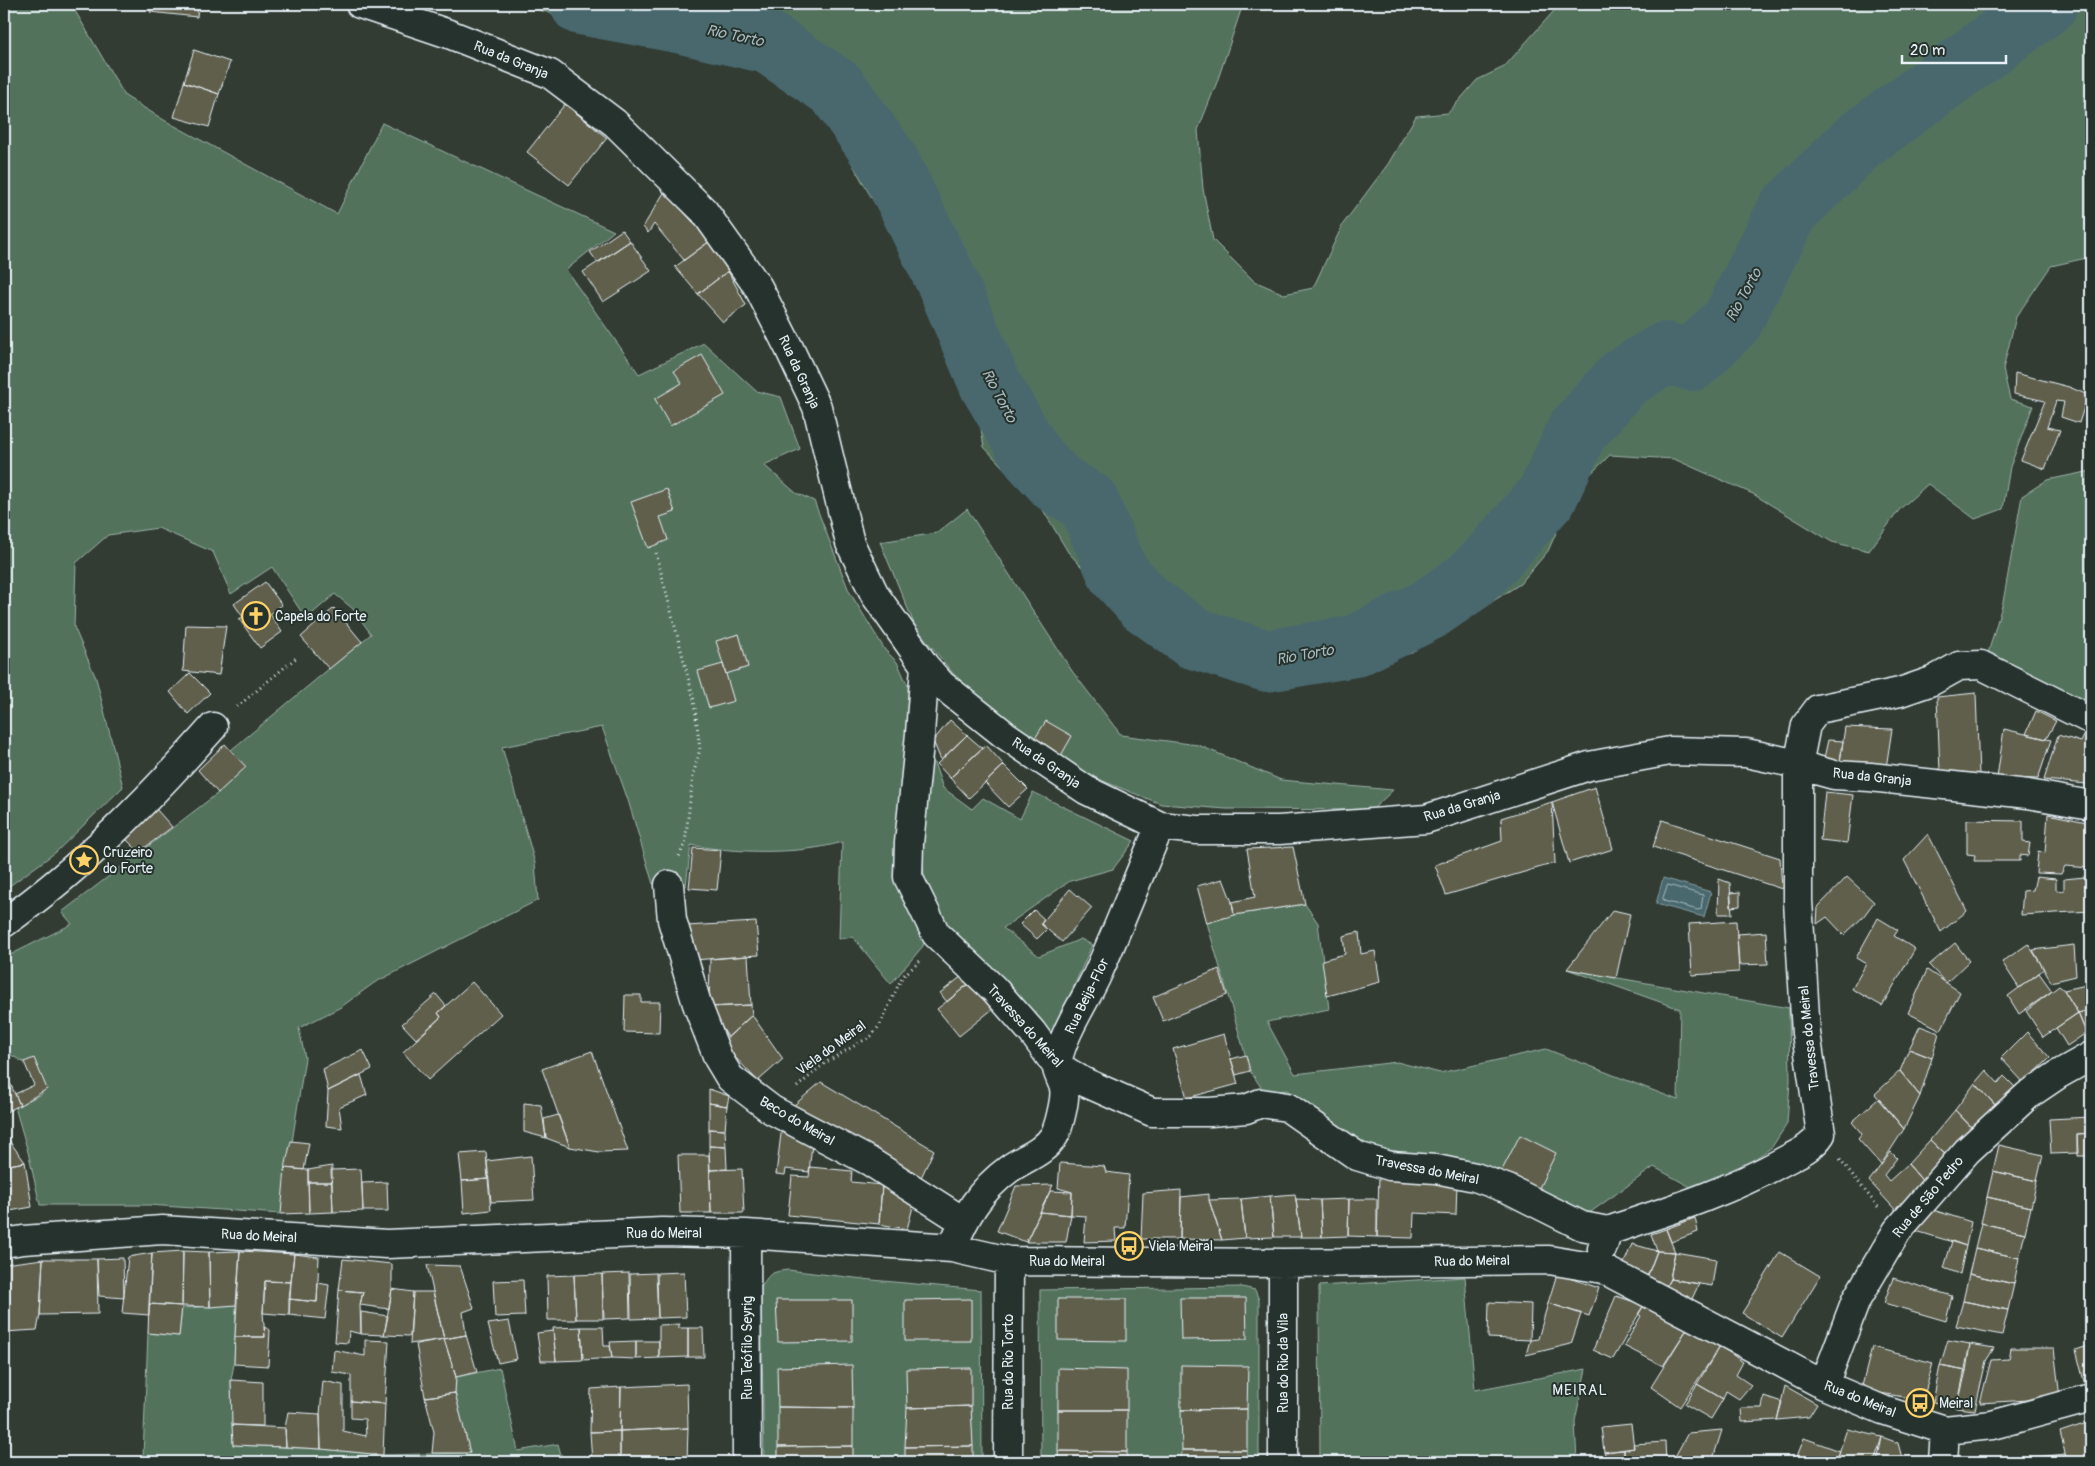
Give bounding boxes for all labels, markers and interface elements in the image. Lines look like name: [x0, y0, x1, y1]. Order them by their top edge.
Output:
water label: Rio Torto: [705, 21, 766, 51]
scale bar: [1902, 32, 2006, 64]
street label: Rua da Granja: [471, 37, 551, 83]
text: 20 m: [1910, 41, 1945, 60]
water label: Rio Torto: [1722, 264, 1767, 325]
street label: Rua da Granja: [775, 333, 823, 411]
water label: Rio Torto: [977, 366, 1021, 427]
church icon: Capela do Forte: [241, 601, 271, 631]
place label: Capela do Forte: [275, 608, 367, 625]
water label: Rio Torto: [1275, 640, 1336, 669]
street label: Rua da Granja: [1008, 734, 1084, 792]
street label: Rua da Granja: [1832, 764, 1912, 790]
street label: Rua da Granja: [1422, 786, 1502, 826]
place label: Cruzeiro do Forte: [103, 844, 153, 877]
place icon: Cruzeiro do Forte: [69, 845, 99, 875]
street label: Rua Beija-Flor: [1061, 955, 1113, 1037]
street label: Travessa do Meiral: [983, 981, 1067, 1071]
street label: Travessa do Meiral: [1795, 985, 1823, 1091]
street label: Viela do Meiral: [793, 1017, 869, 1079]
street label: Beco do Meiral: [756, 1093, 838, 1149]
street label: Travessa do Meiral: [1374, 1152, 1480, 1188]
street label: Rua de São Pedro: [1889, 1152, 1967, 1241]
street label: Rua do Meiral: [626, 1225, 702, 1242]
street label: Rua do Meiral: [221, 1226, 297, 1246]
bus stop icon: Viela Meiral: [1114, 1231, 1144, 1261]
place label: Viela Meiral: [1148, 1238, 1213, 1255]
street label: Rua do Meiral: [1434, 1252, 1510, 1270]
street label: Rua do Meiral: [1029, 1253, 1105, 1270]
street label: Rua Teófilo Seyrig: [739, 1296, 756, 1400]
street label: Rua do Rio da Vila: [1275, 1313, 1292, 1413]
street label: Rua do Rio Torto: [1000, 1314, 1017, 1410]
street label: Rua do Meiral: [1822, 1377, 1898, 1421]
district label: MEIRAL: [1552, 1381, 1608, 1400]
bus stop icon: Meiral: [1905, 1388, 1935, 1418]
place label: Meiral: [1939, 1395, 1973, 1412]

